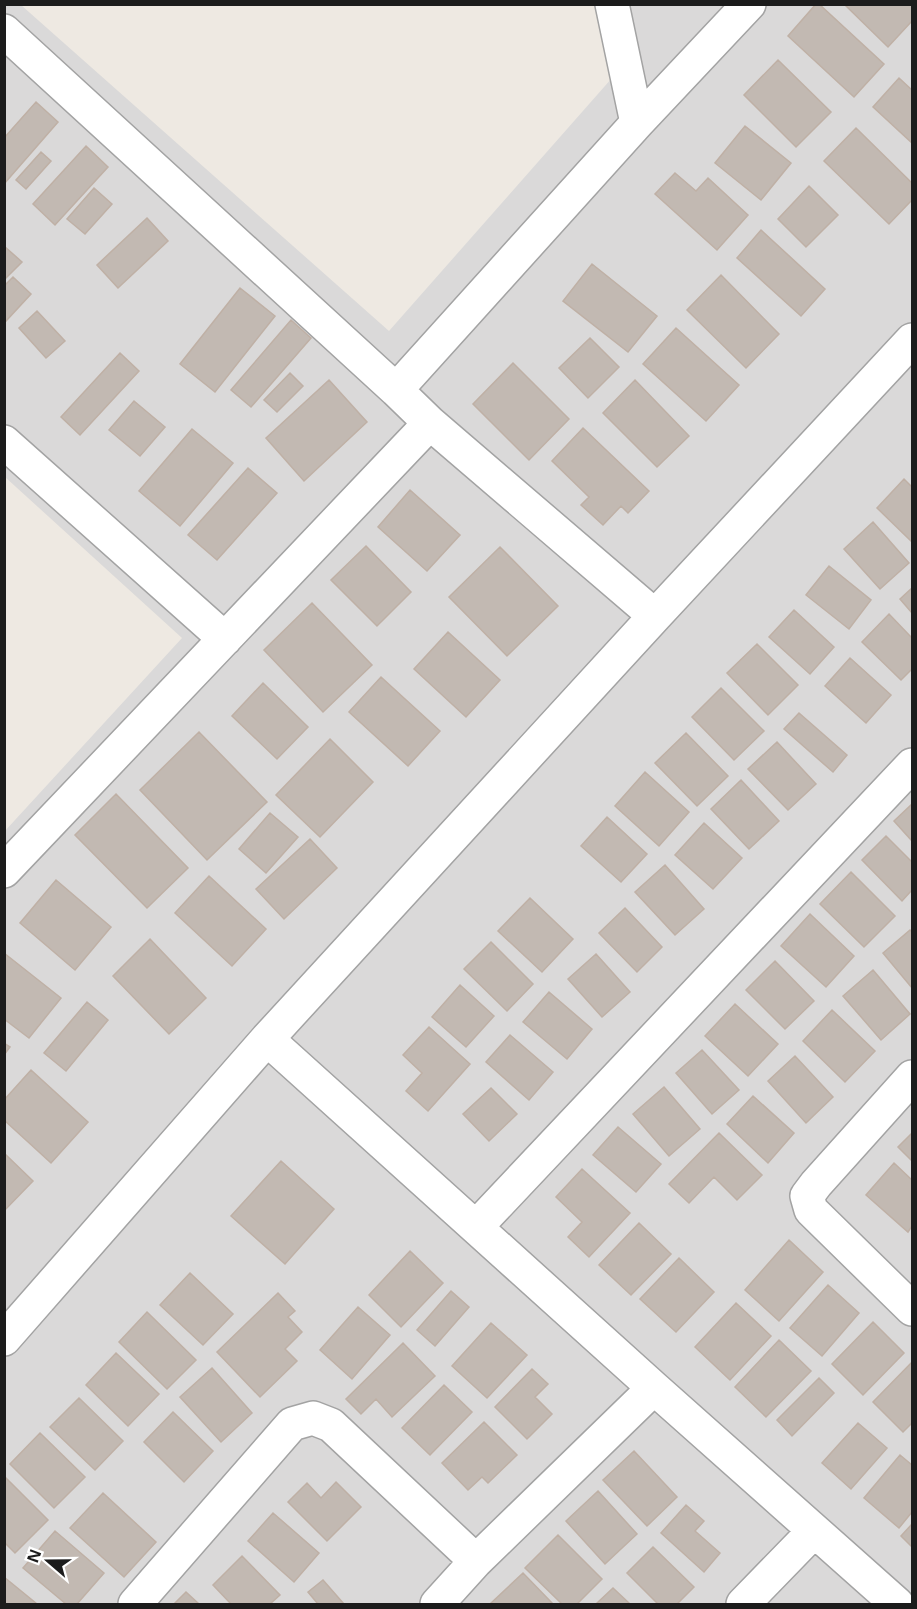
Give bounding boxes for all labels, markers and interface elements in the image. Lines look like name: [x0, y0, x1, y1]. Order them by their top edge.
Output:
north arrow: [18, 1531, 78, 1591]
text: N: [21, 1546, 46, 1566]

